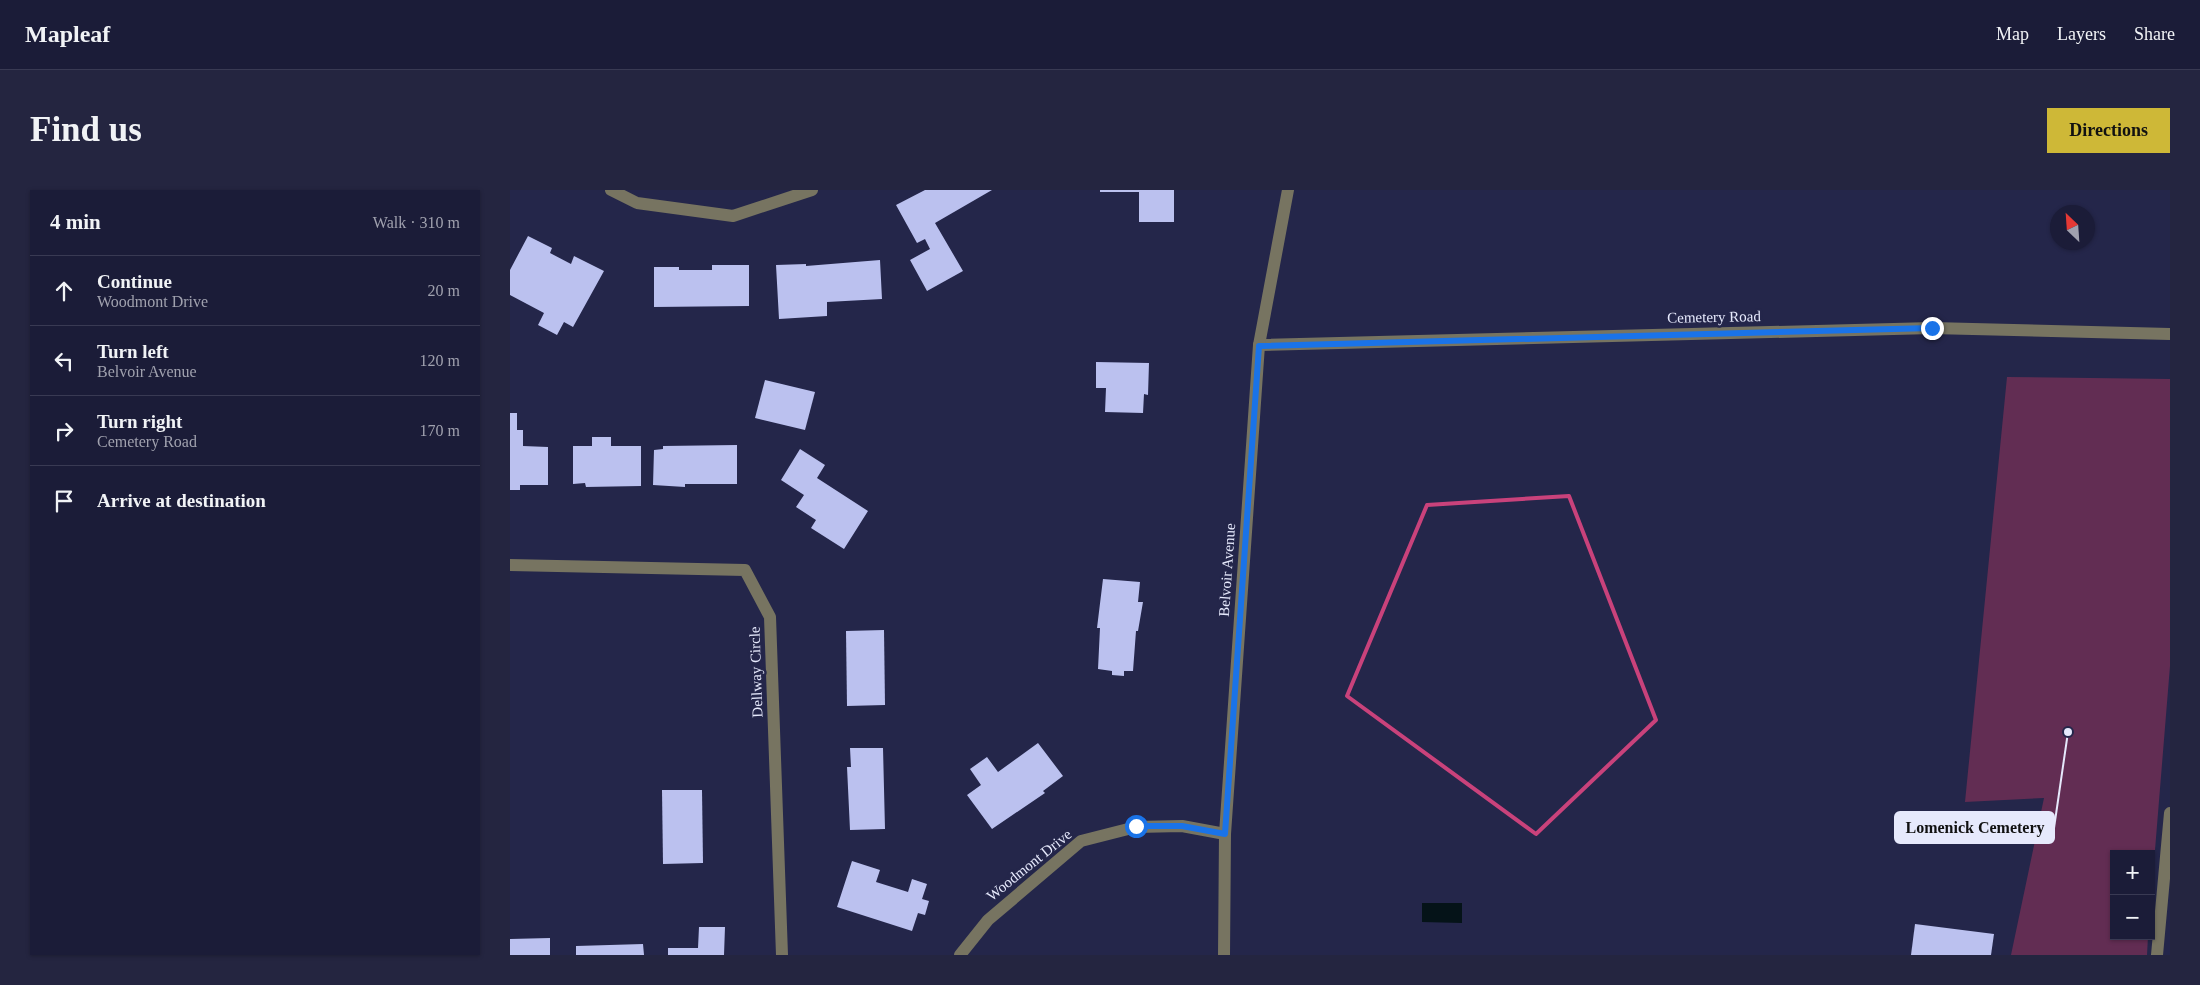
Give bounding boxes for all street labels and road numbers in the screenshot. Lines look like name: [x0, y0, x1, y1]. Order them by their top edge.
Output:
street label: Cemetery Road: [1667, 308, 1761, 326]
street label: Belvoir Avenue: [1216, 522, 1238, 617]
street label: Dellway Circle: [746, 626, 766, 718]
street label: Woodmont Drive: [983, 826, 1075, 904]

